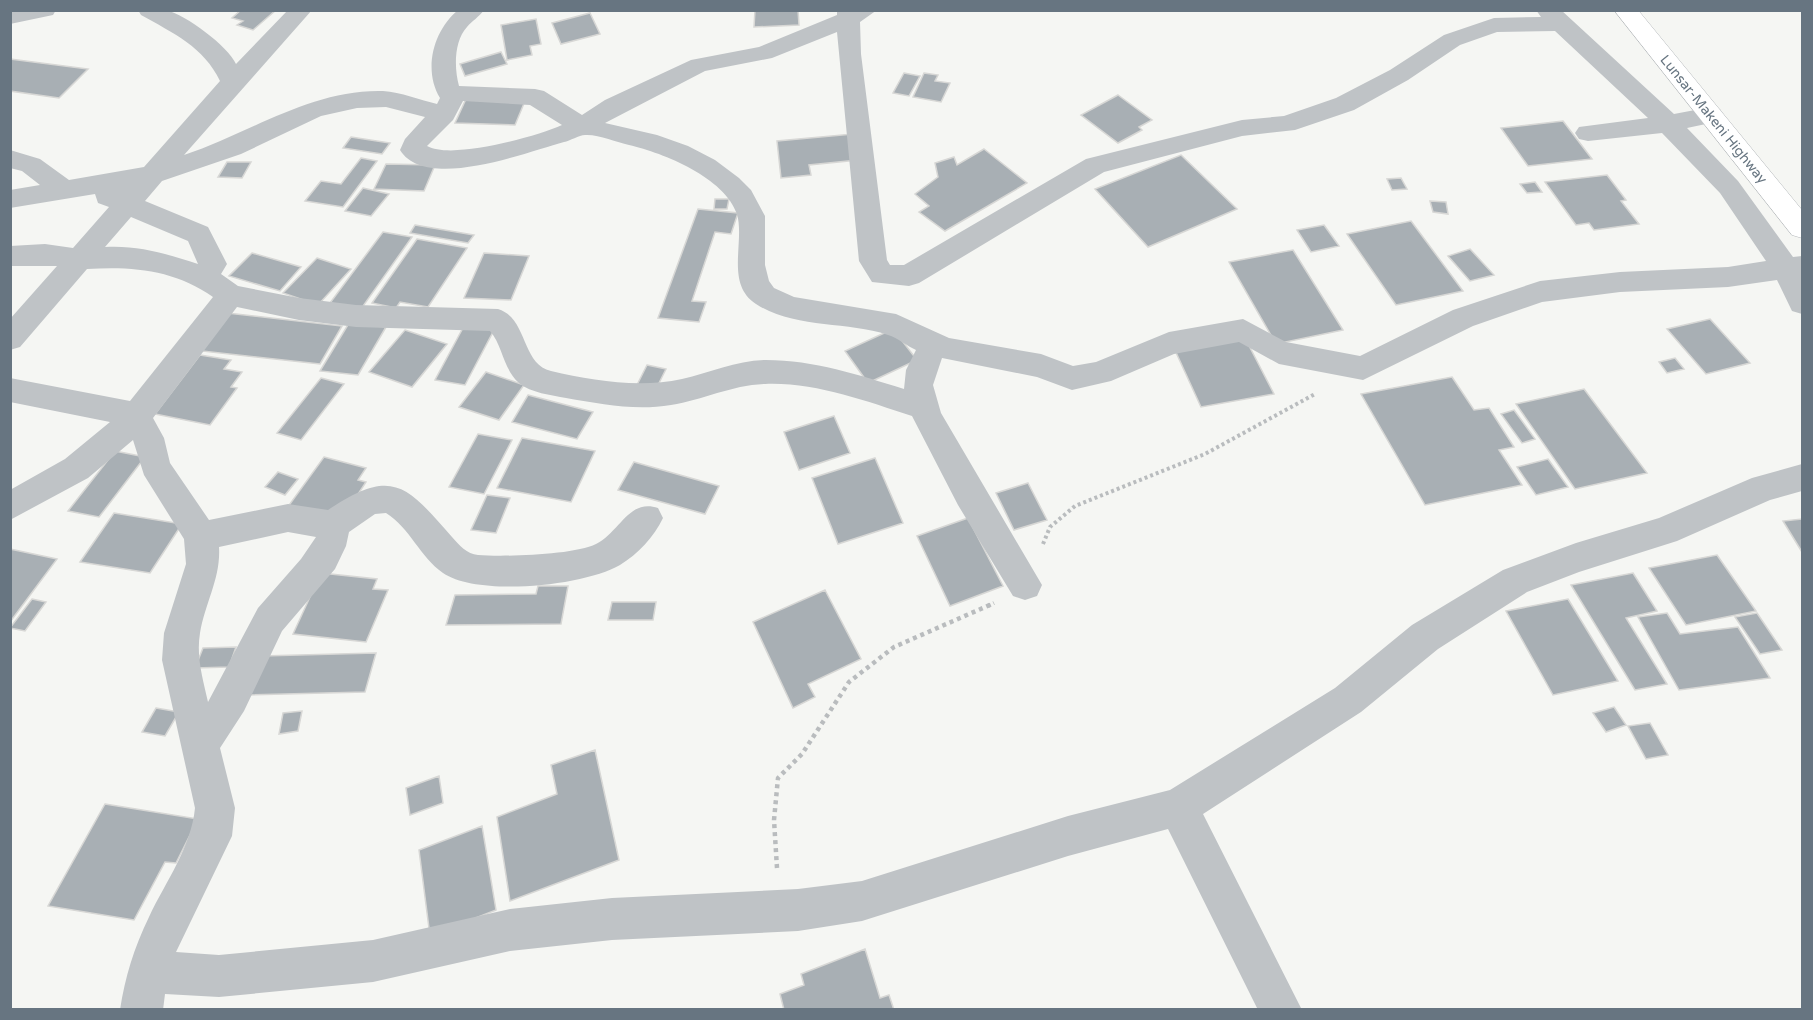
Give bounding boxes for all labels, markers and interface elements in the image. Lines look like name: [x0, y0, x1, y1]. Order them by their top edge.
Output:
street label: Lunsar-Makeni Highway: [1656, 52, 1771, 187]

